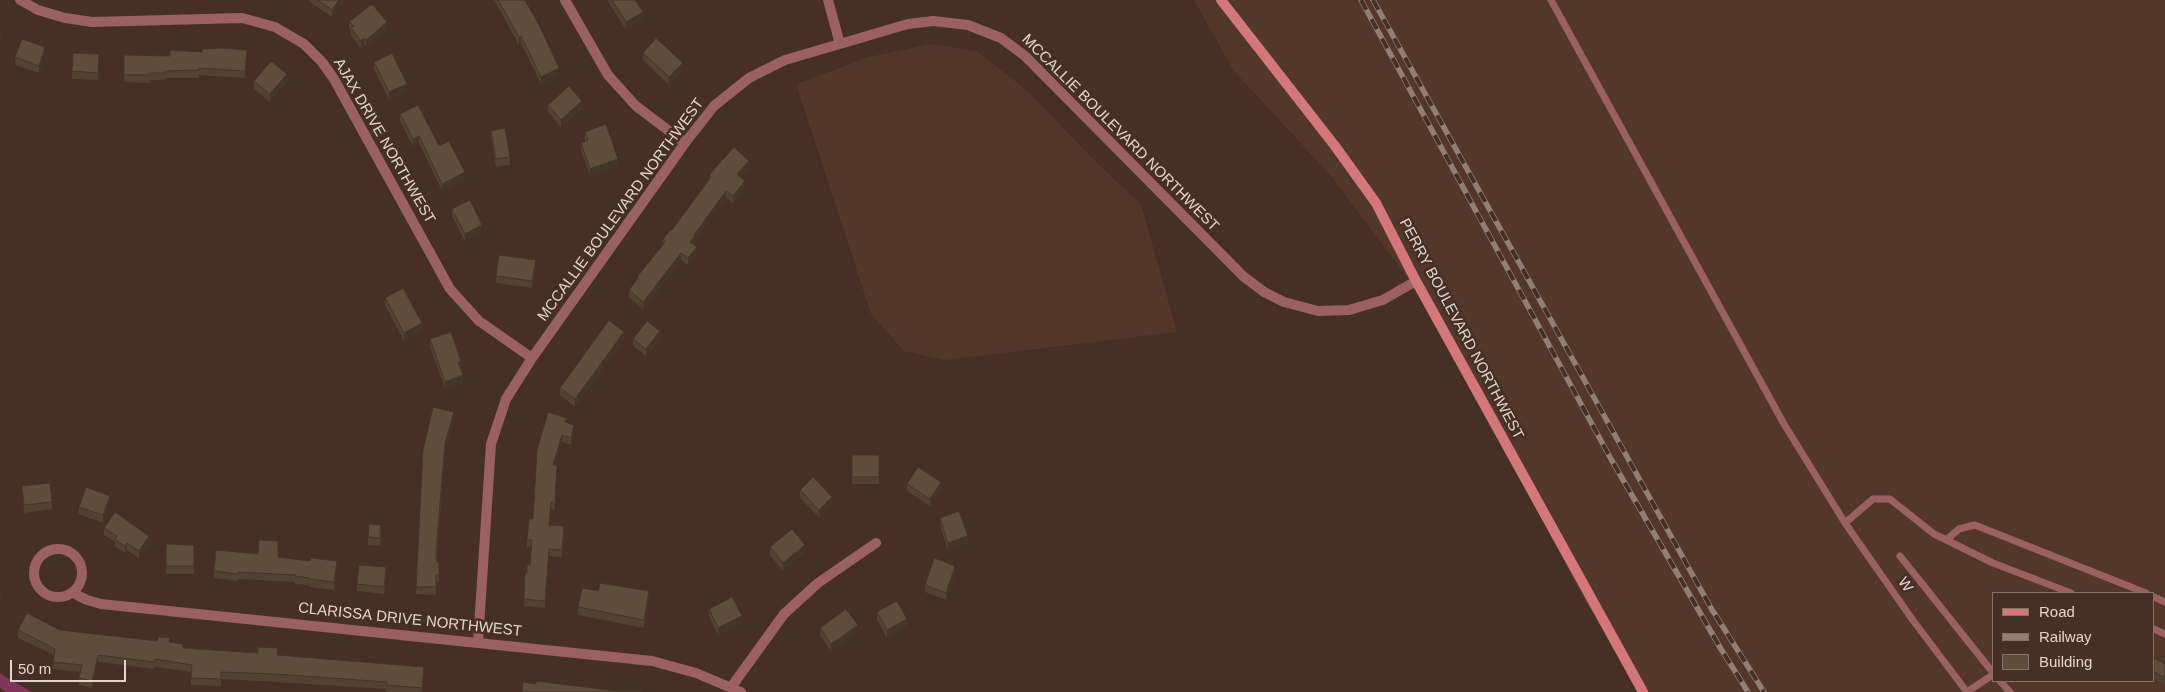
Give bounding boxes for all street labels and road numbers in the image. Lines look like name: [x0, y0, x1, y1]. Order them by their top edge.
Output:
street label: MCCALLIE BOULEVARD NORTHWEST: [1018, 31, 1222, 235]
street label: AJAX DRIVE NORTHWEST: [329, 55, 439, 227]
street label: MCCALLIE BOULEVARD NORTHWEST: [534, 95, 708, 325]
street label: PERRY BOULEVARD NORTHWEST: [1395, 215, 1527, 443]
street label: W: [1894, 574, 1916, 596]
street label: CLARISSA DRIVE NORTHWEST: [297, 599, 523, 641]

